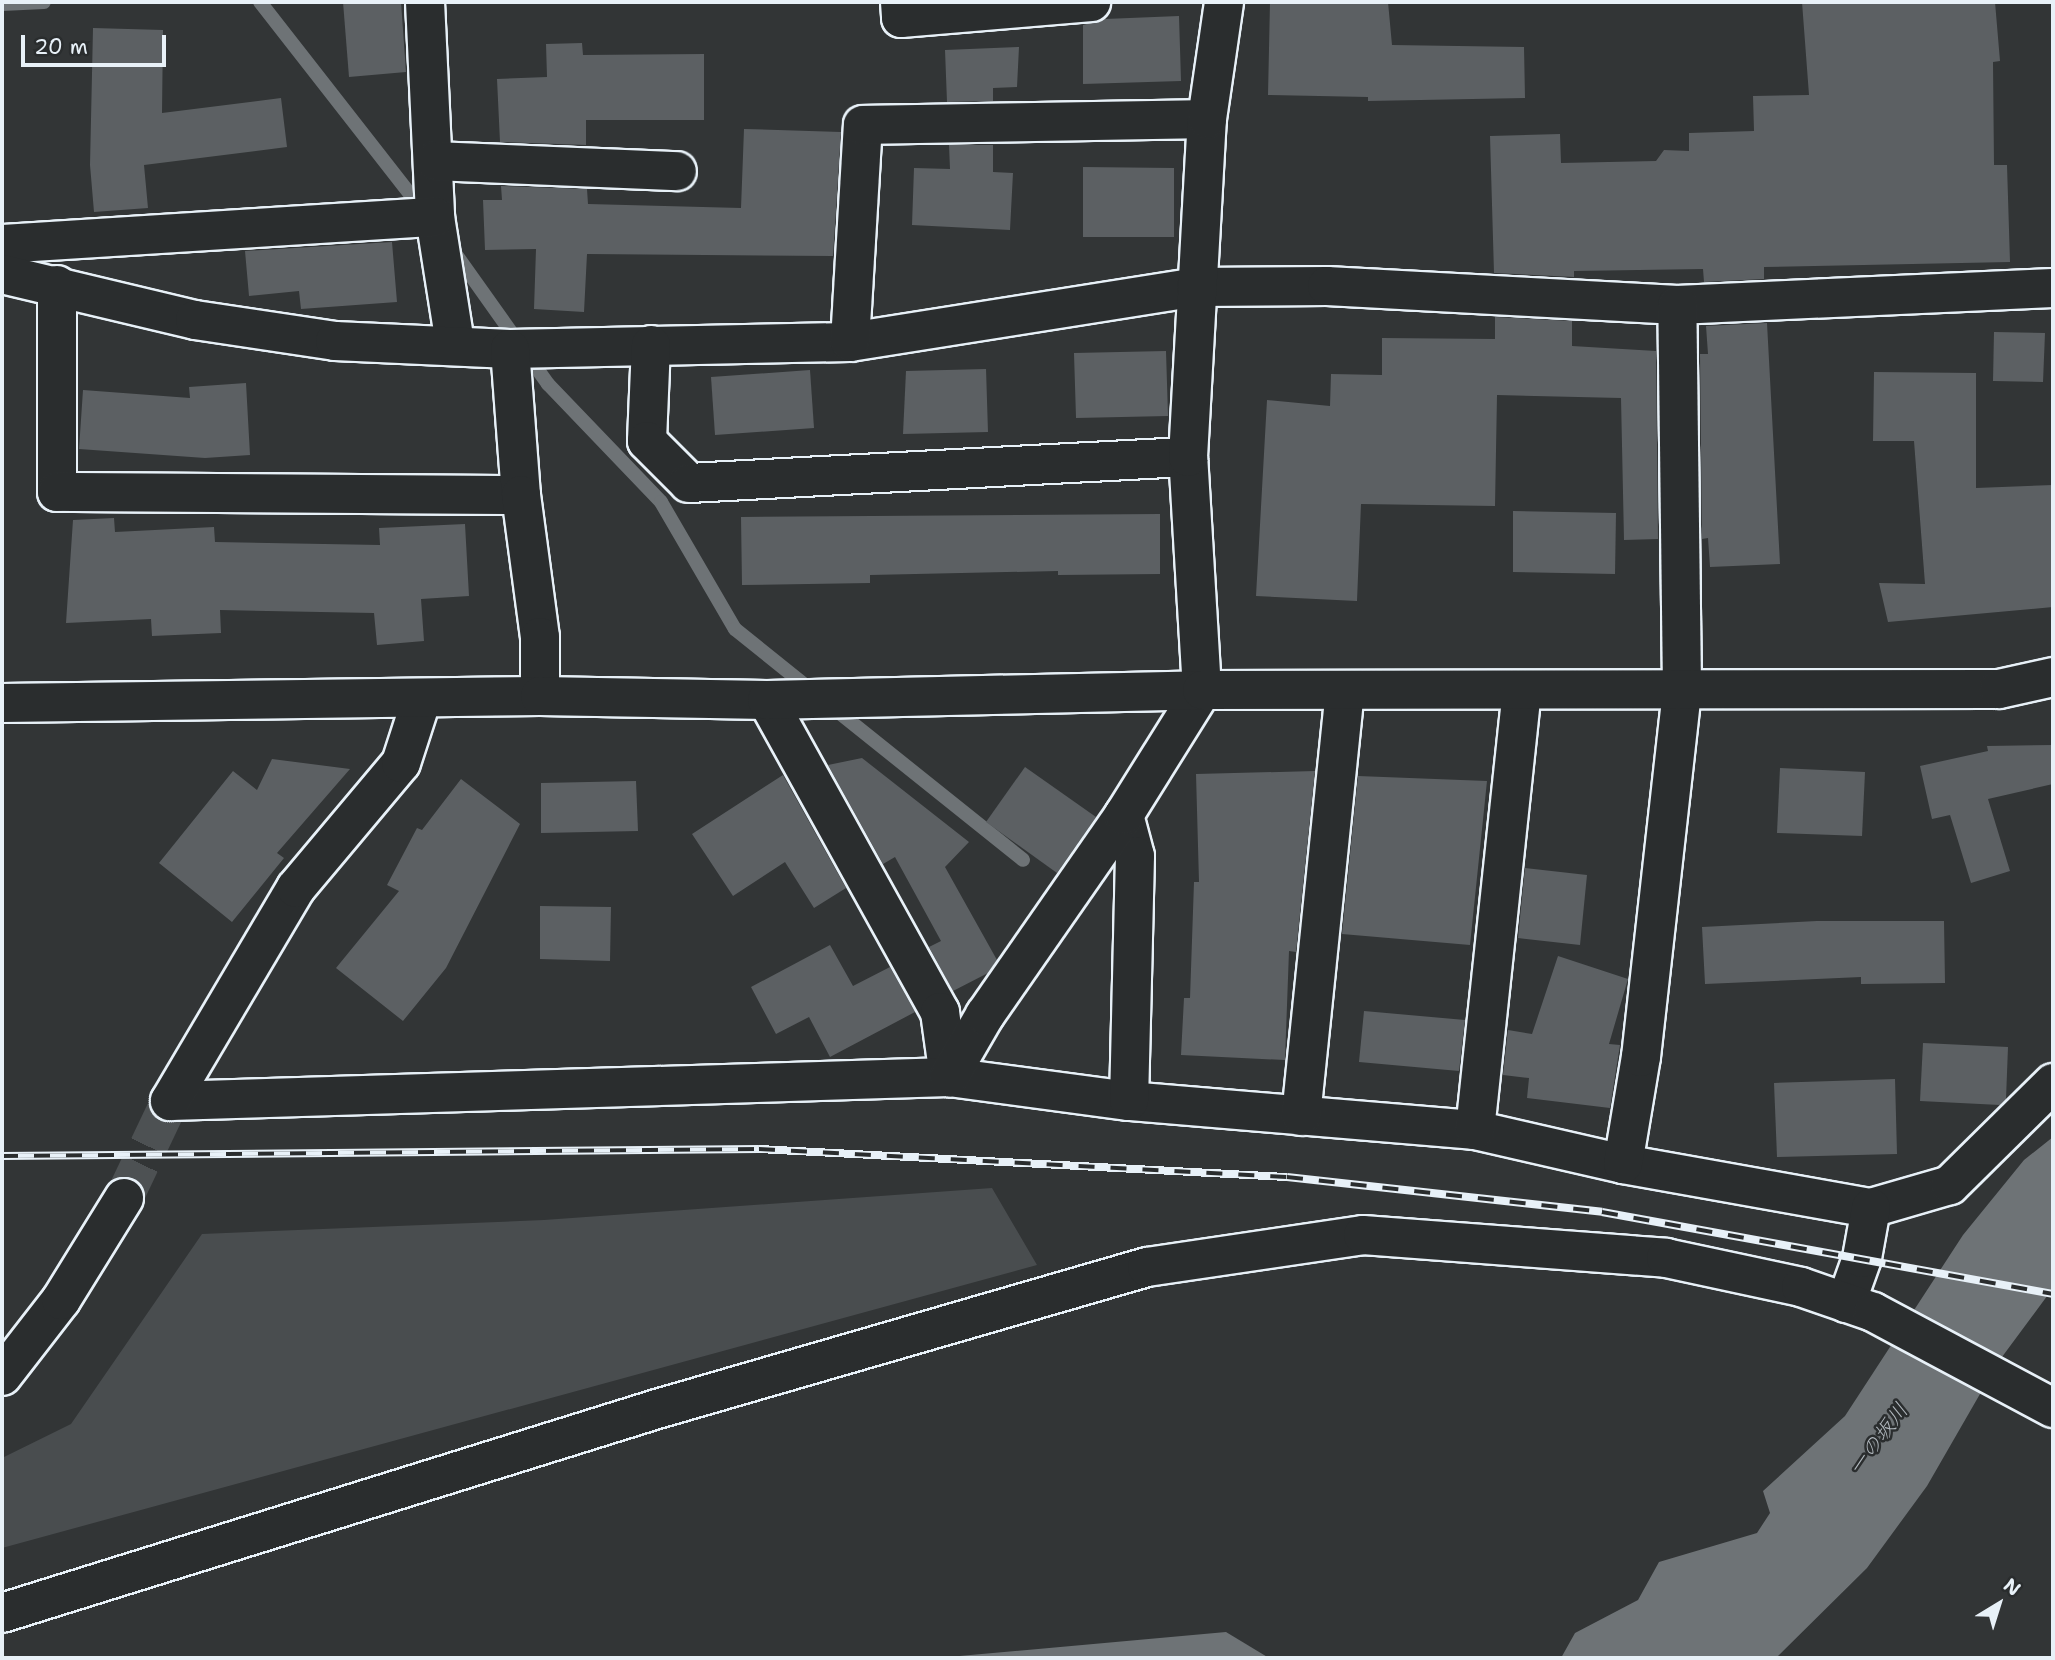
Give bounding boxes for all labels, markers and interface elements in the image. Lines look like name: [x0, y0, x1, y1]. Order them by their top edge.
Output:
scale bar: [24, 21, 170, 65]
text: 20 m: [34, 33, 88, 61]
water label: 一の坂川: [1843, 1398, 1913, 1480]
north arrow: [1964, 1569, 2034, 1639]
text: N: [1999, 1573, 2026, 1602]

